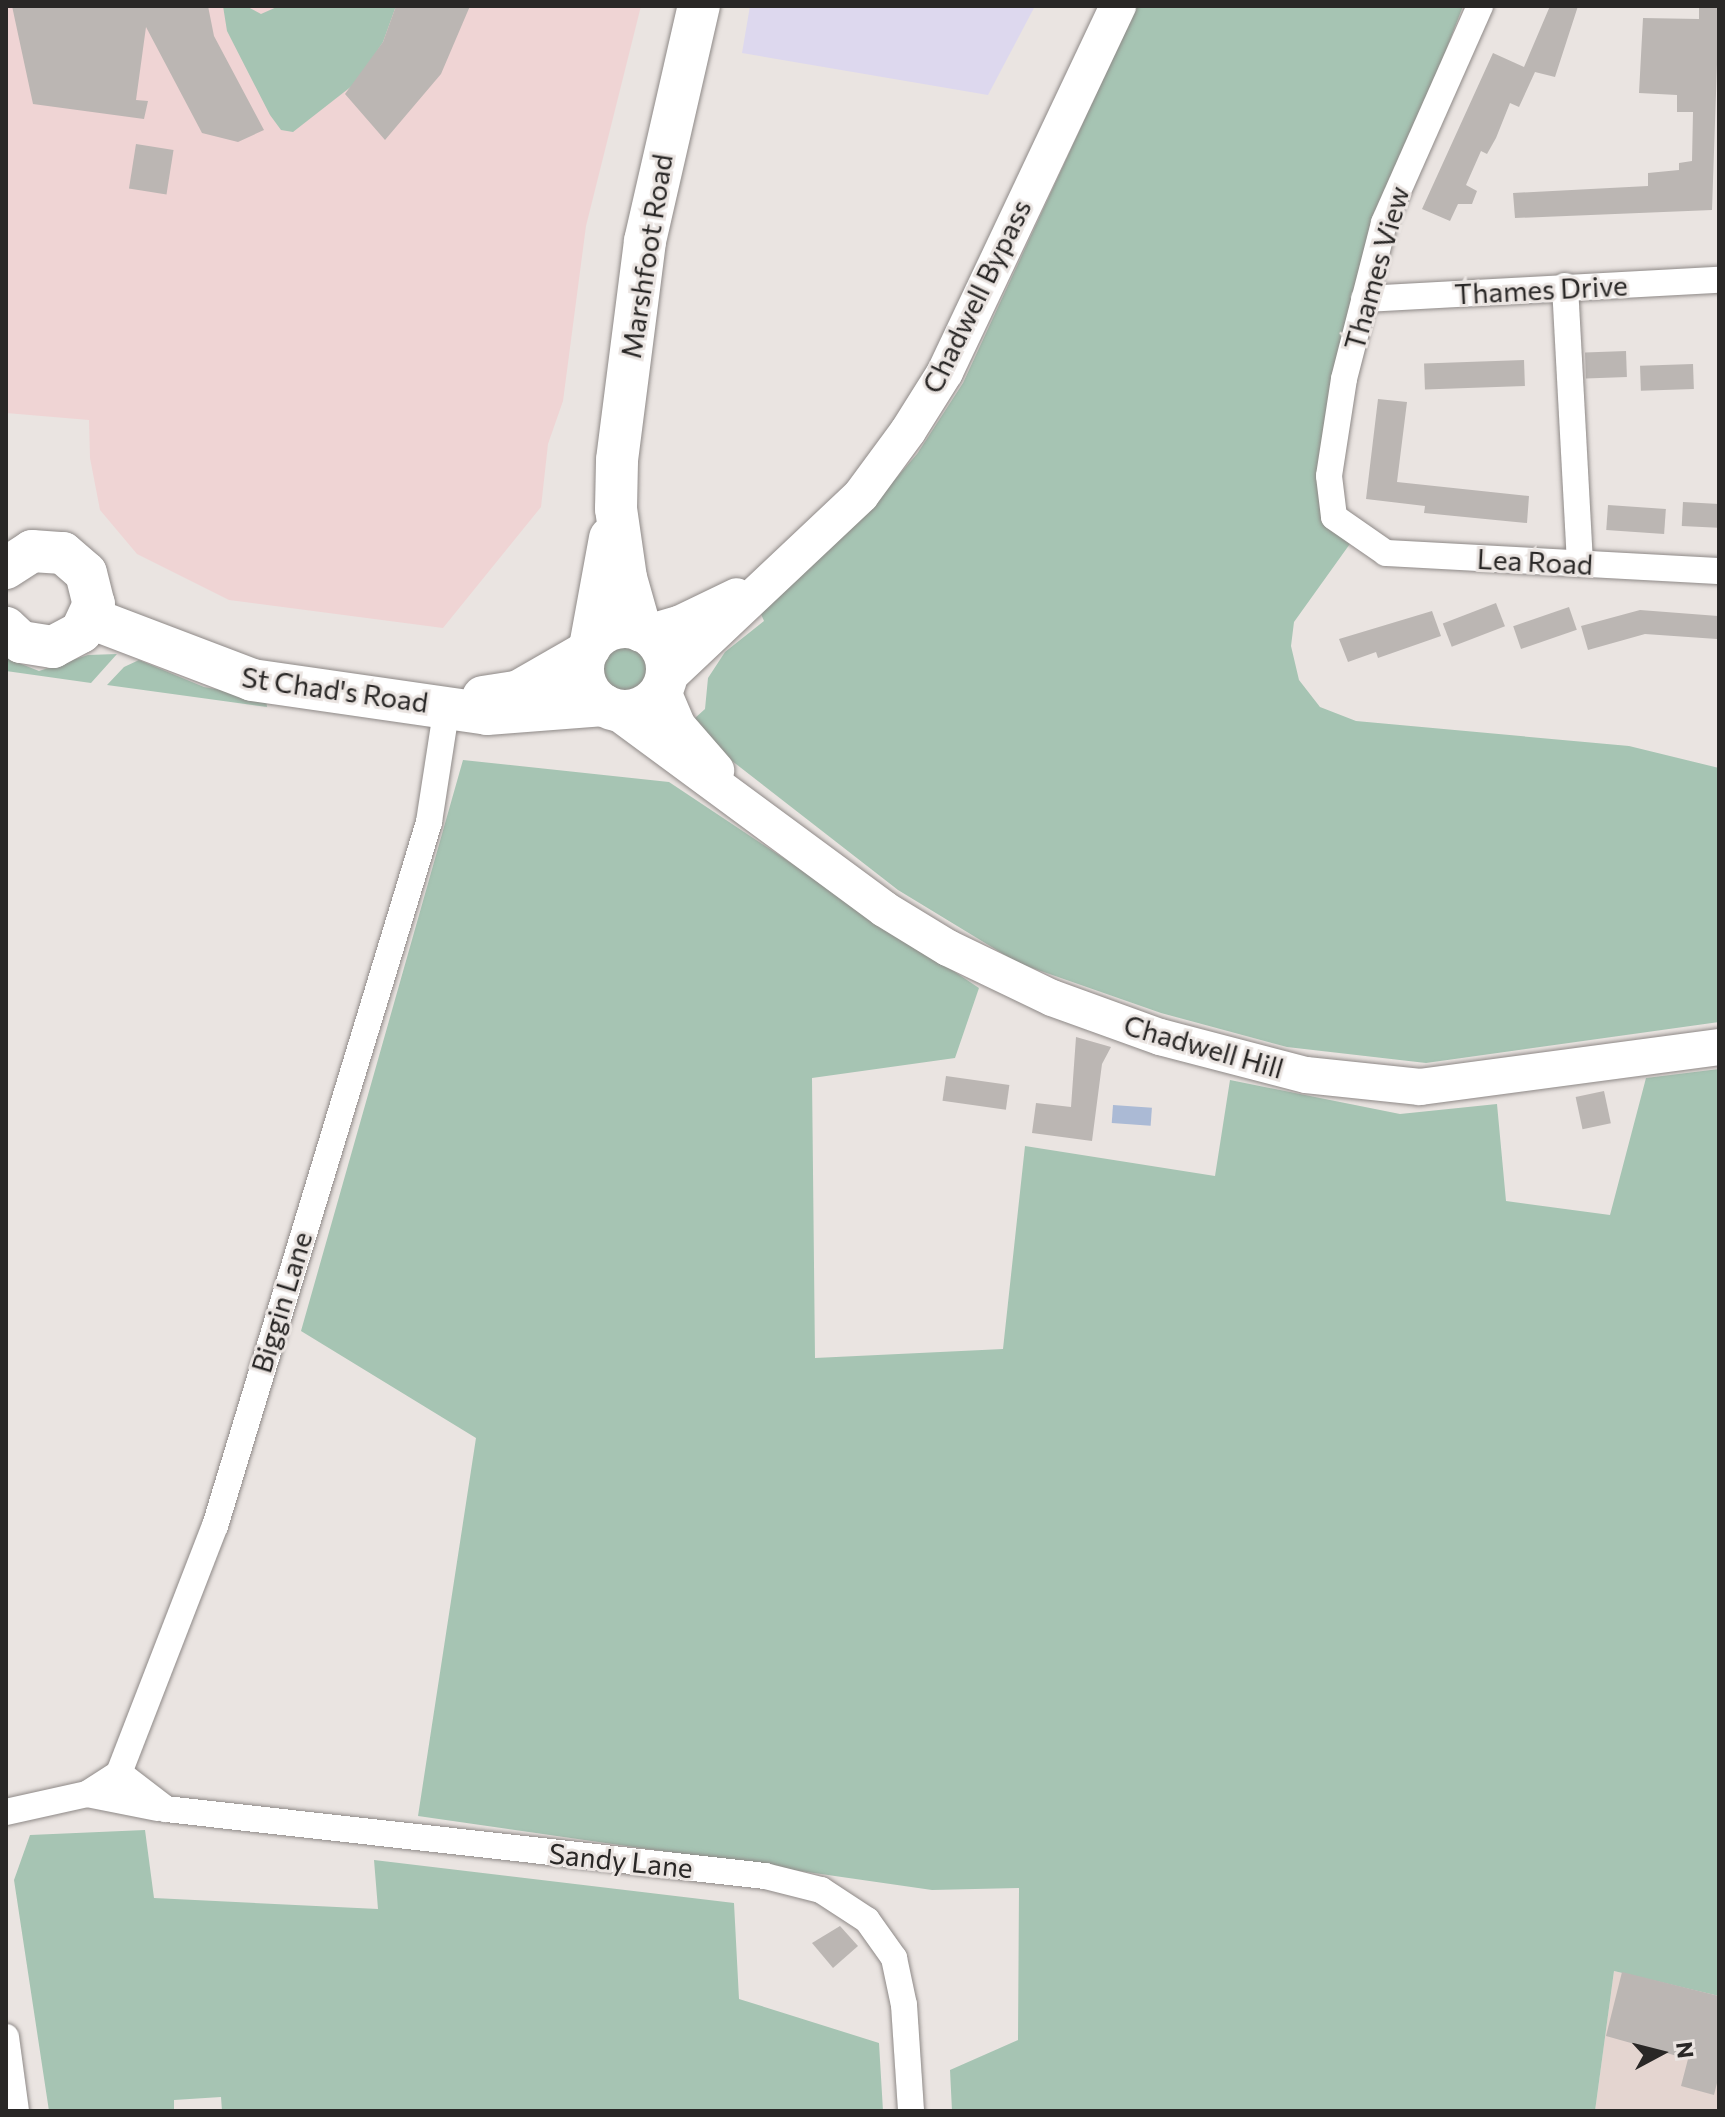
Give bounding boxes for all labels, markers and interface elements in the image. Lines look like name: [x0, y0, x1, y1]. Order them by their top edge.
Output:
street label: Marshfoot Road: [613, 151, 679, 361]
street label: Thames View: [1337, 182, 1415, 354]
street label: Chadwell Bypass: [915, 194, 1037, 398]
street label: Thames Drive: [1453, 268, 1629, 310]
street label: Lea Road: [1476, 541, 1594, 581]
street label: St Chad's Road: [239, 659, 431, 719]
street label: Chadwell Hill: [1120, 1007, 1288, 1085]
street label: Biggin Lane: [244, 1227, 318, 1377]
street label: Sandy Lane: [547, 1836, 695, 1884]
north arrow: [1621, 2013, 1701, 2093]
text: N: [1671, 2040, 1700, 2060]

